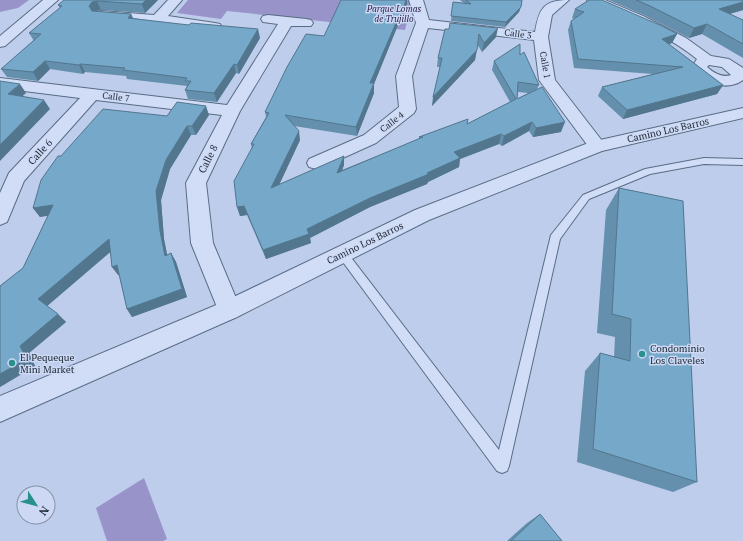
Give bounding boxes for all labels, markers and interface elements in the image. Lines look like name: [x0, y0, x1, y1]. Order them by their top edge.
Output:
park label: Parque Lomas de Trujillo: [366, 3, 421, 25]
street label: Calle 3: [504, 26, 532, 42]
street label: Calle 1: [537, 51, 553, 79]
street label: Calle 7: [102, 89, 130, 105]
street label: Calle 4: [378, 109, 407, 135]
street label: Camino Los Barros: [626, 114, 710, 146]
street label: Calle 6: [25, 136, 55, 168]
street label: Calle 8: [195, 143, 221, 175]
street label: Camino Los Barros: [325, 219, 405, 267]
place label: Condominio Los Claveles: [650, 342, 705, 367]
marker: Condominio Los Claveles: [637, 349, 647, 359]
place label: El Pequeque Mini Market: [20, 351, 75, 376]
marker: El Pequeque Mini Market: [7, 358, 17, 368]
north arrow: [16, 485, 56, 525]
text: N: [36, 503, 52, 519]

